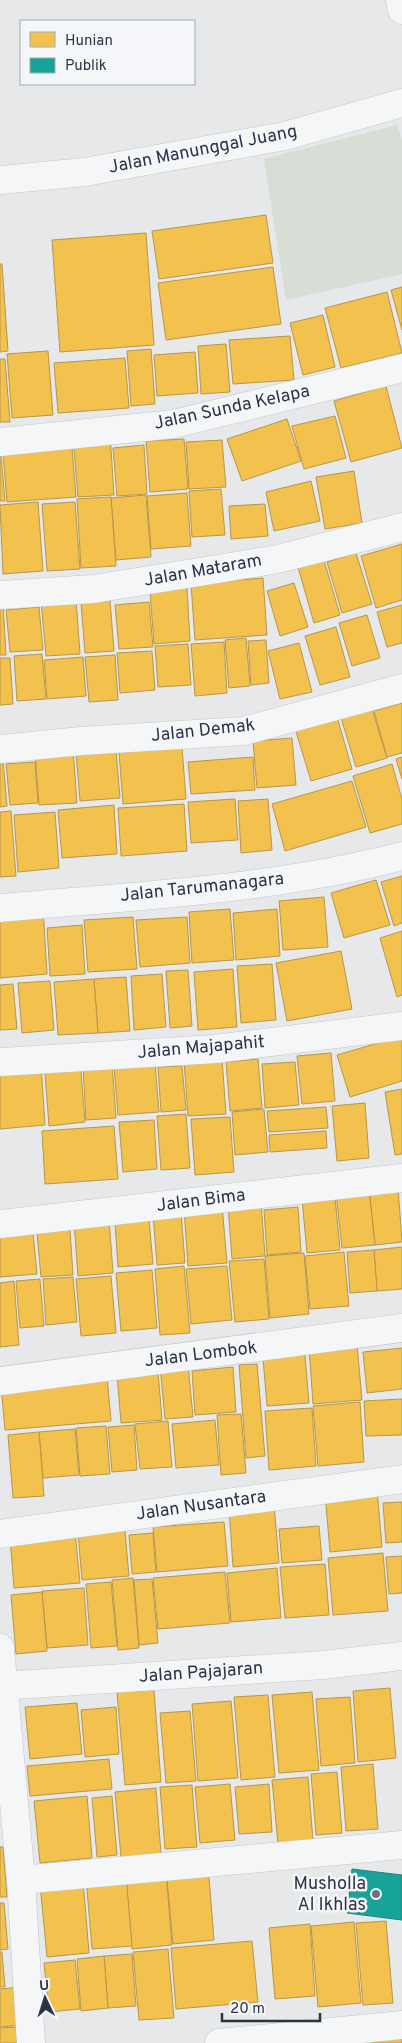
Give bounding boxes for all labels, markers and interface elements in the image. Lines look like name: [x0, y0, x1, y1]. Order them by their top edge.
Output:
legend: [20, 20, 195, 85]
text: Hunian: [65, 32, 113, 51]
text: Publik: [65, 57, 107, 76]
street label: Jalan Manunggal Juang: [107, 120, 299, 180]
street label: Jalan Sunda Kelapa: [152, 380, 312, 436]
street label: Jalan Mataram: [142, 549, 264, 593]
street label: Jalan Demak: [150, 714, 256, 748]
street label: Jalan Tarumanagara: [119, 868, 285, 908]
street label: Jalan Majapahit: [136, 1031, 266, 1065]
street label: Jalan Bima: [155, 1184, 247, 1218]
street label: Jalan Lombok: [143, 1337, 259, 1373]
street label: Jalan Nusantara: [134, 1485, 268, 1527]
street label: Jalan Pajajaran: [138, 1657, 264, 1689]
place label: Musholla Al Ikhlas: [294, 1873, 366, 1917]
marker: Musholla Al Ikhlas: [370, 1888, 382, 1900]
north arrow: [20, 1973, 70, 2023]
text: U: [39, 1978, 50, 1995]
scale bar: [222, 1990, 320, 2022]
text: 20 m: [230, 2000, 265, 2019]

